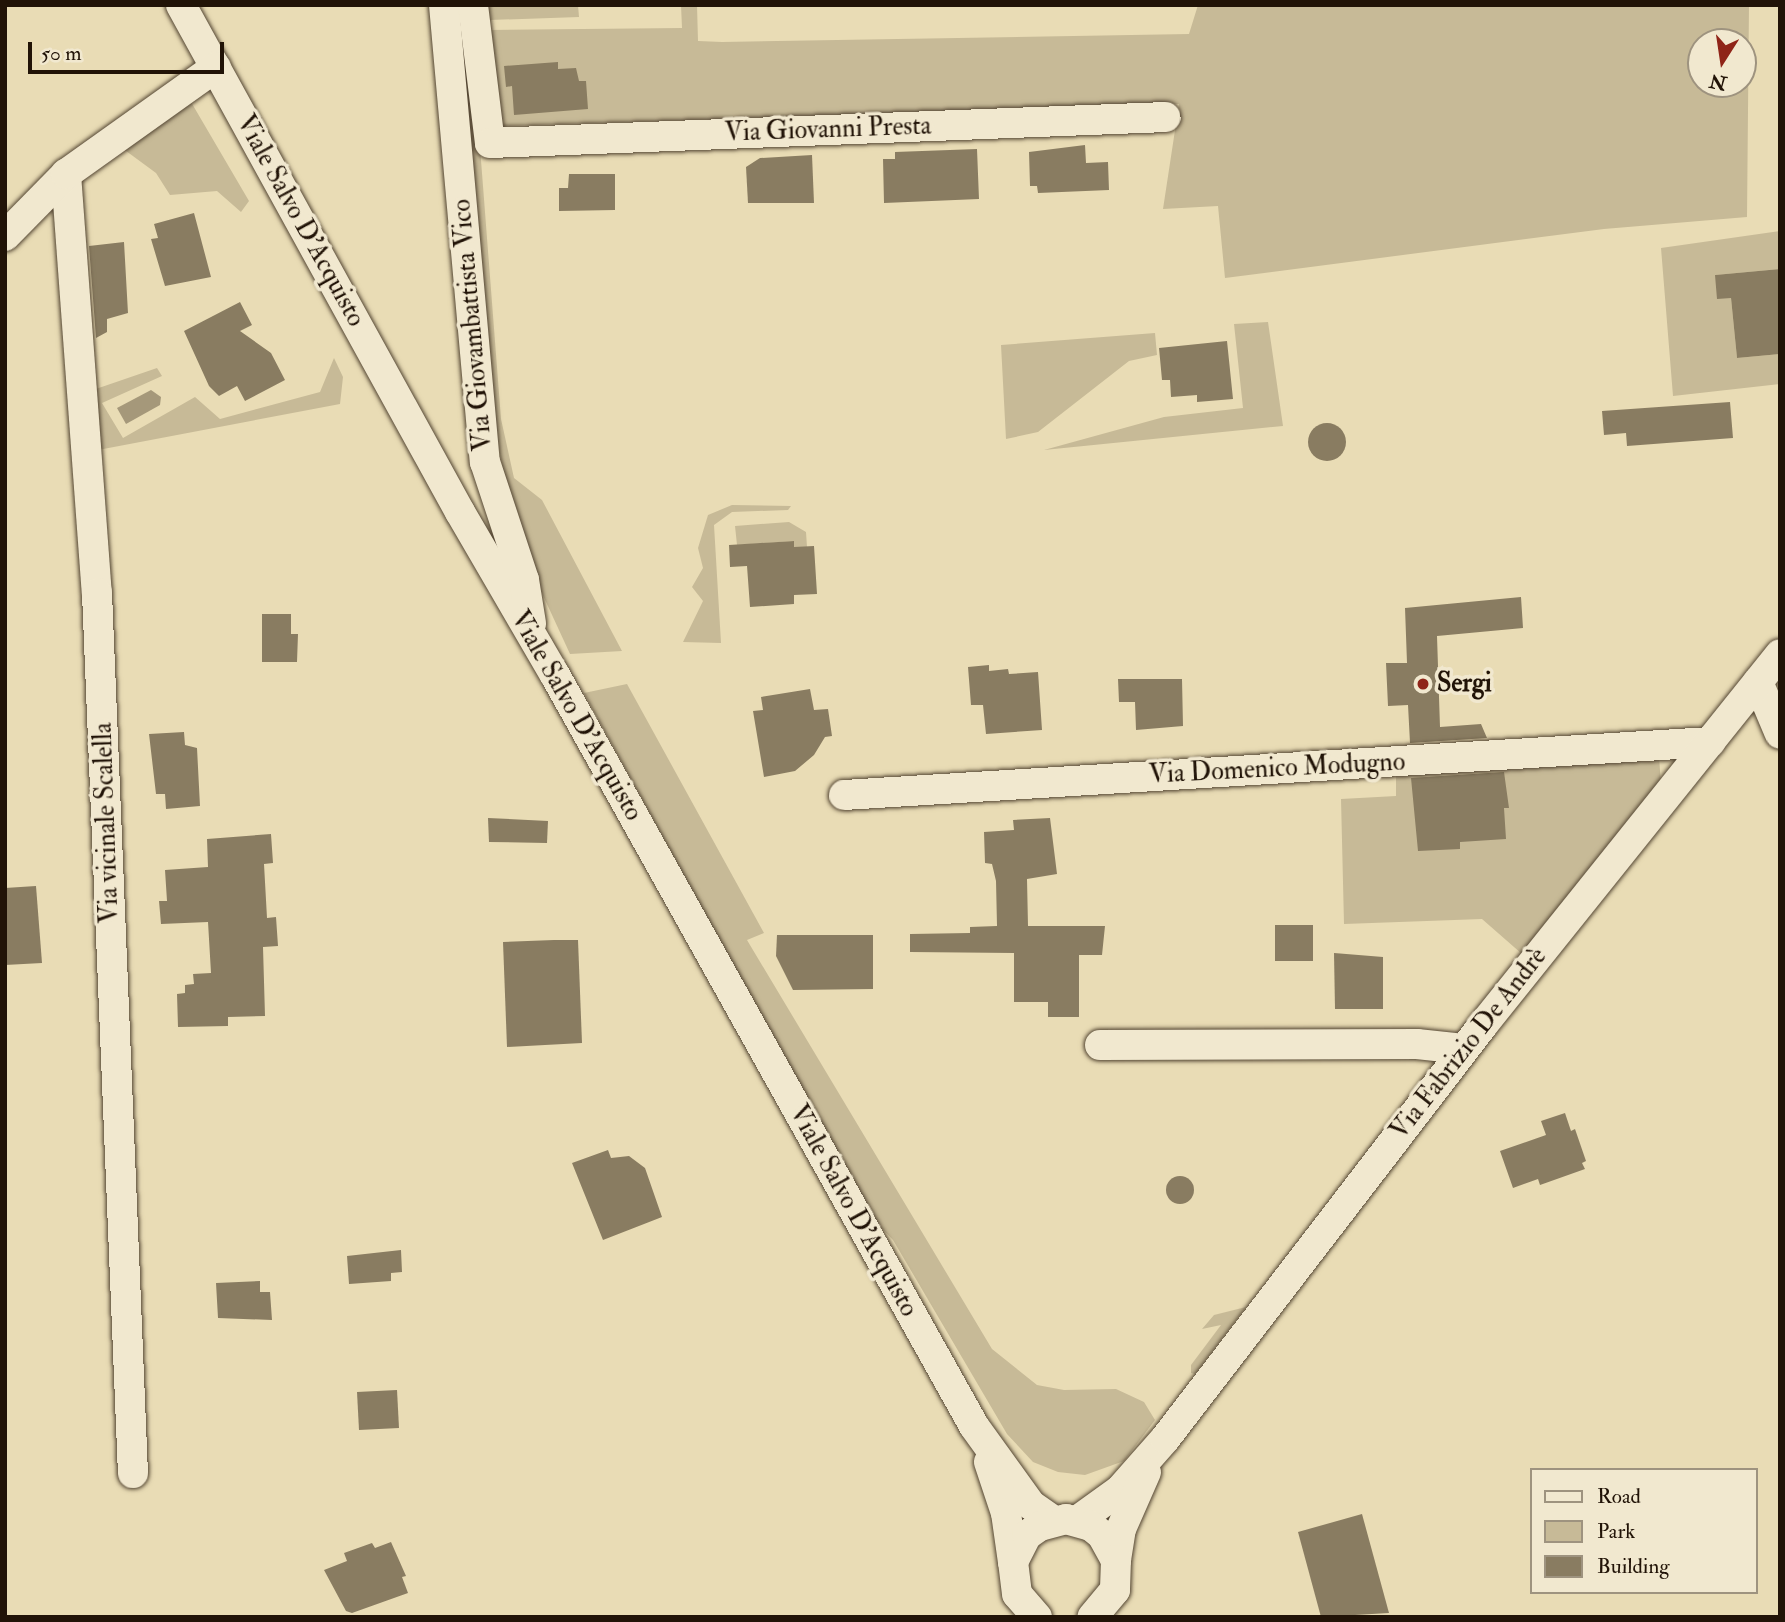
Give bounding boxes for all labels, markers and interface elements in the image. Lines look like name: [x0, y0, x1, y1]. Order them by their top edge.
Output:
scale bar: [32, 28, 228, 72]
north arrow: [1687, 28, 1757, 98]
text: 50 m: [41, 40, 82, 67]
text: N: [1707, 68, 1729, 95]
street label: Viale Salvo D'Acquisto: [229, 110, 371, 332]
street label: Via Giovanni Presta: [724, 111, 932, 149]
street label: Via Giovambattista Vico: [446, 198, 500, 452]
street label: Viale Salvo D'Acquisto: [503, 606, 649, 826]
place label: Sergi: [1437, 668, 1492, 700]
marker: Sergi: [1415, 676, 1431, 692]
street label: Via vicinale Scalella: [88, 722, 126, 924]
street label: Via Domenico Modugno: [1148, 747, 1406, 791]
street label: Via Fabrizio De Andrè: [1384, 942, 1554, 1146]
street label: Viale Salvo D'Acquisto: [782, 1100, 924, 1322]
legend: [1530, 1468, 1757, 1594]
text: Road: [1597, 1483, 1641, 1510]
text: Park: [1597, 1518, 1635, 1545]
text: Building: [1597, 1553, 1670, 1580]

